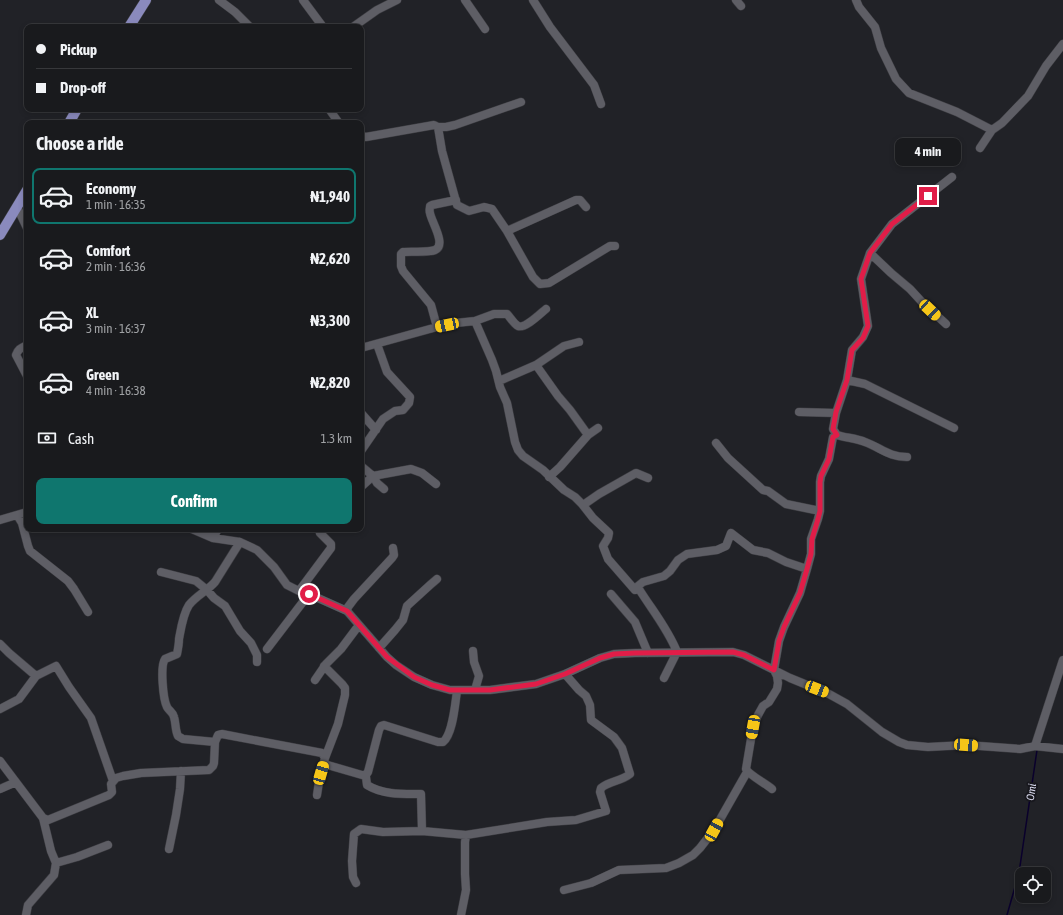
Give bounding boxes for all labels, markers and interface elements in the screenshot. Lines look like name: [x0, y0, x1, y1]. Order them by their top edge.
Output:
text: Pickup: [60, 41, 97, 58]
text: Drop-off: [60, 79, 106, 96]
text: Choose a ride: [36, 133, 124, 154]
callout: 4 min: [895, 138, 961, 166]
text: 4 min: [915, 144, 941, 159]
icon: car: [38, 178, 74, 214]
text: Economy: [86, 180, 136, 197]
route end: [919, 187, 937, 205]
text: ₦1,940: [310, 188, 350, 205]
text: 1 min · 16:35: [86, 197, 146, 212]
icon: car: [38, 240, 74, 276]
text: Comfort: [86, 242, 130, 259]
text: ₦2,620: [310, 250, 350, 267]
text: 2 min · 16:36: [86, 259, 146, 274]
car: [917, 297, 943, 323]
icon: car: [38, 302, 74, 338]
text: XL: [86, 304, 99, 321]
text: ₦3,300: [310, 312, 350, 329]
car: [434, 317, 460, 333]
text: 3 min · 16:37: [86, 321, 146, 336]
icon: car: [38, 364, 74, 400]
text: Green: [86, 366, 119, 383]
text: ₦2,820: [310, 374, 350, 391]
text: 4 min · 16:38: [86, 383, 146, 398]
icon: cash: [36, 427, 58, 449]
text: Cash: [68, 430, 94, 447]
text: 1.3 km: [321, 431, 352, 446]
button: Confirm: [36, 478, 352, 524]
route start: [300, 585, 318, 603]
car: [804, 679, 830, 699]
car: [745, 714, 761, 740]
car: [954, 738, 978, 752]
car: [312, 760, 330, 786]
water label: Omi: [1024, 782, 1038, 801]
car: [703, 817, 725, 843]
map controls: [1015, 867, 1051, 903]
button: locate: [1015, 867, 1051, 903]

